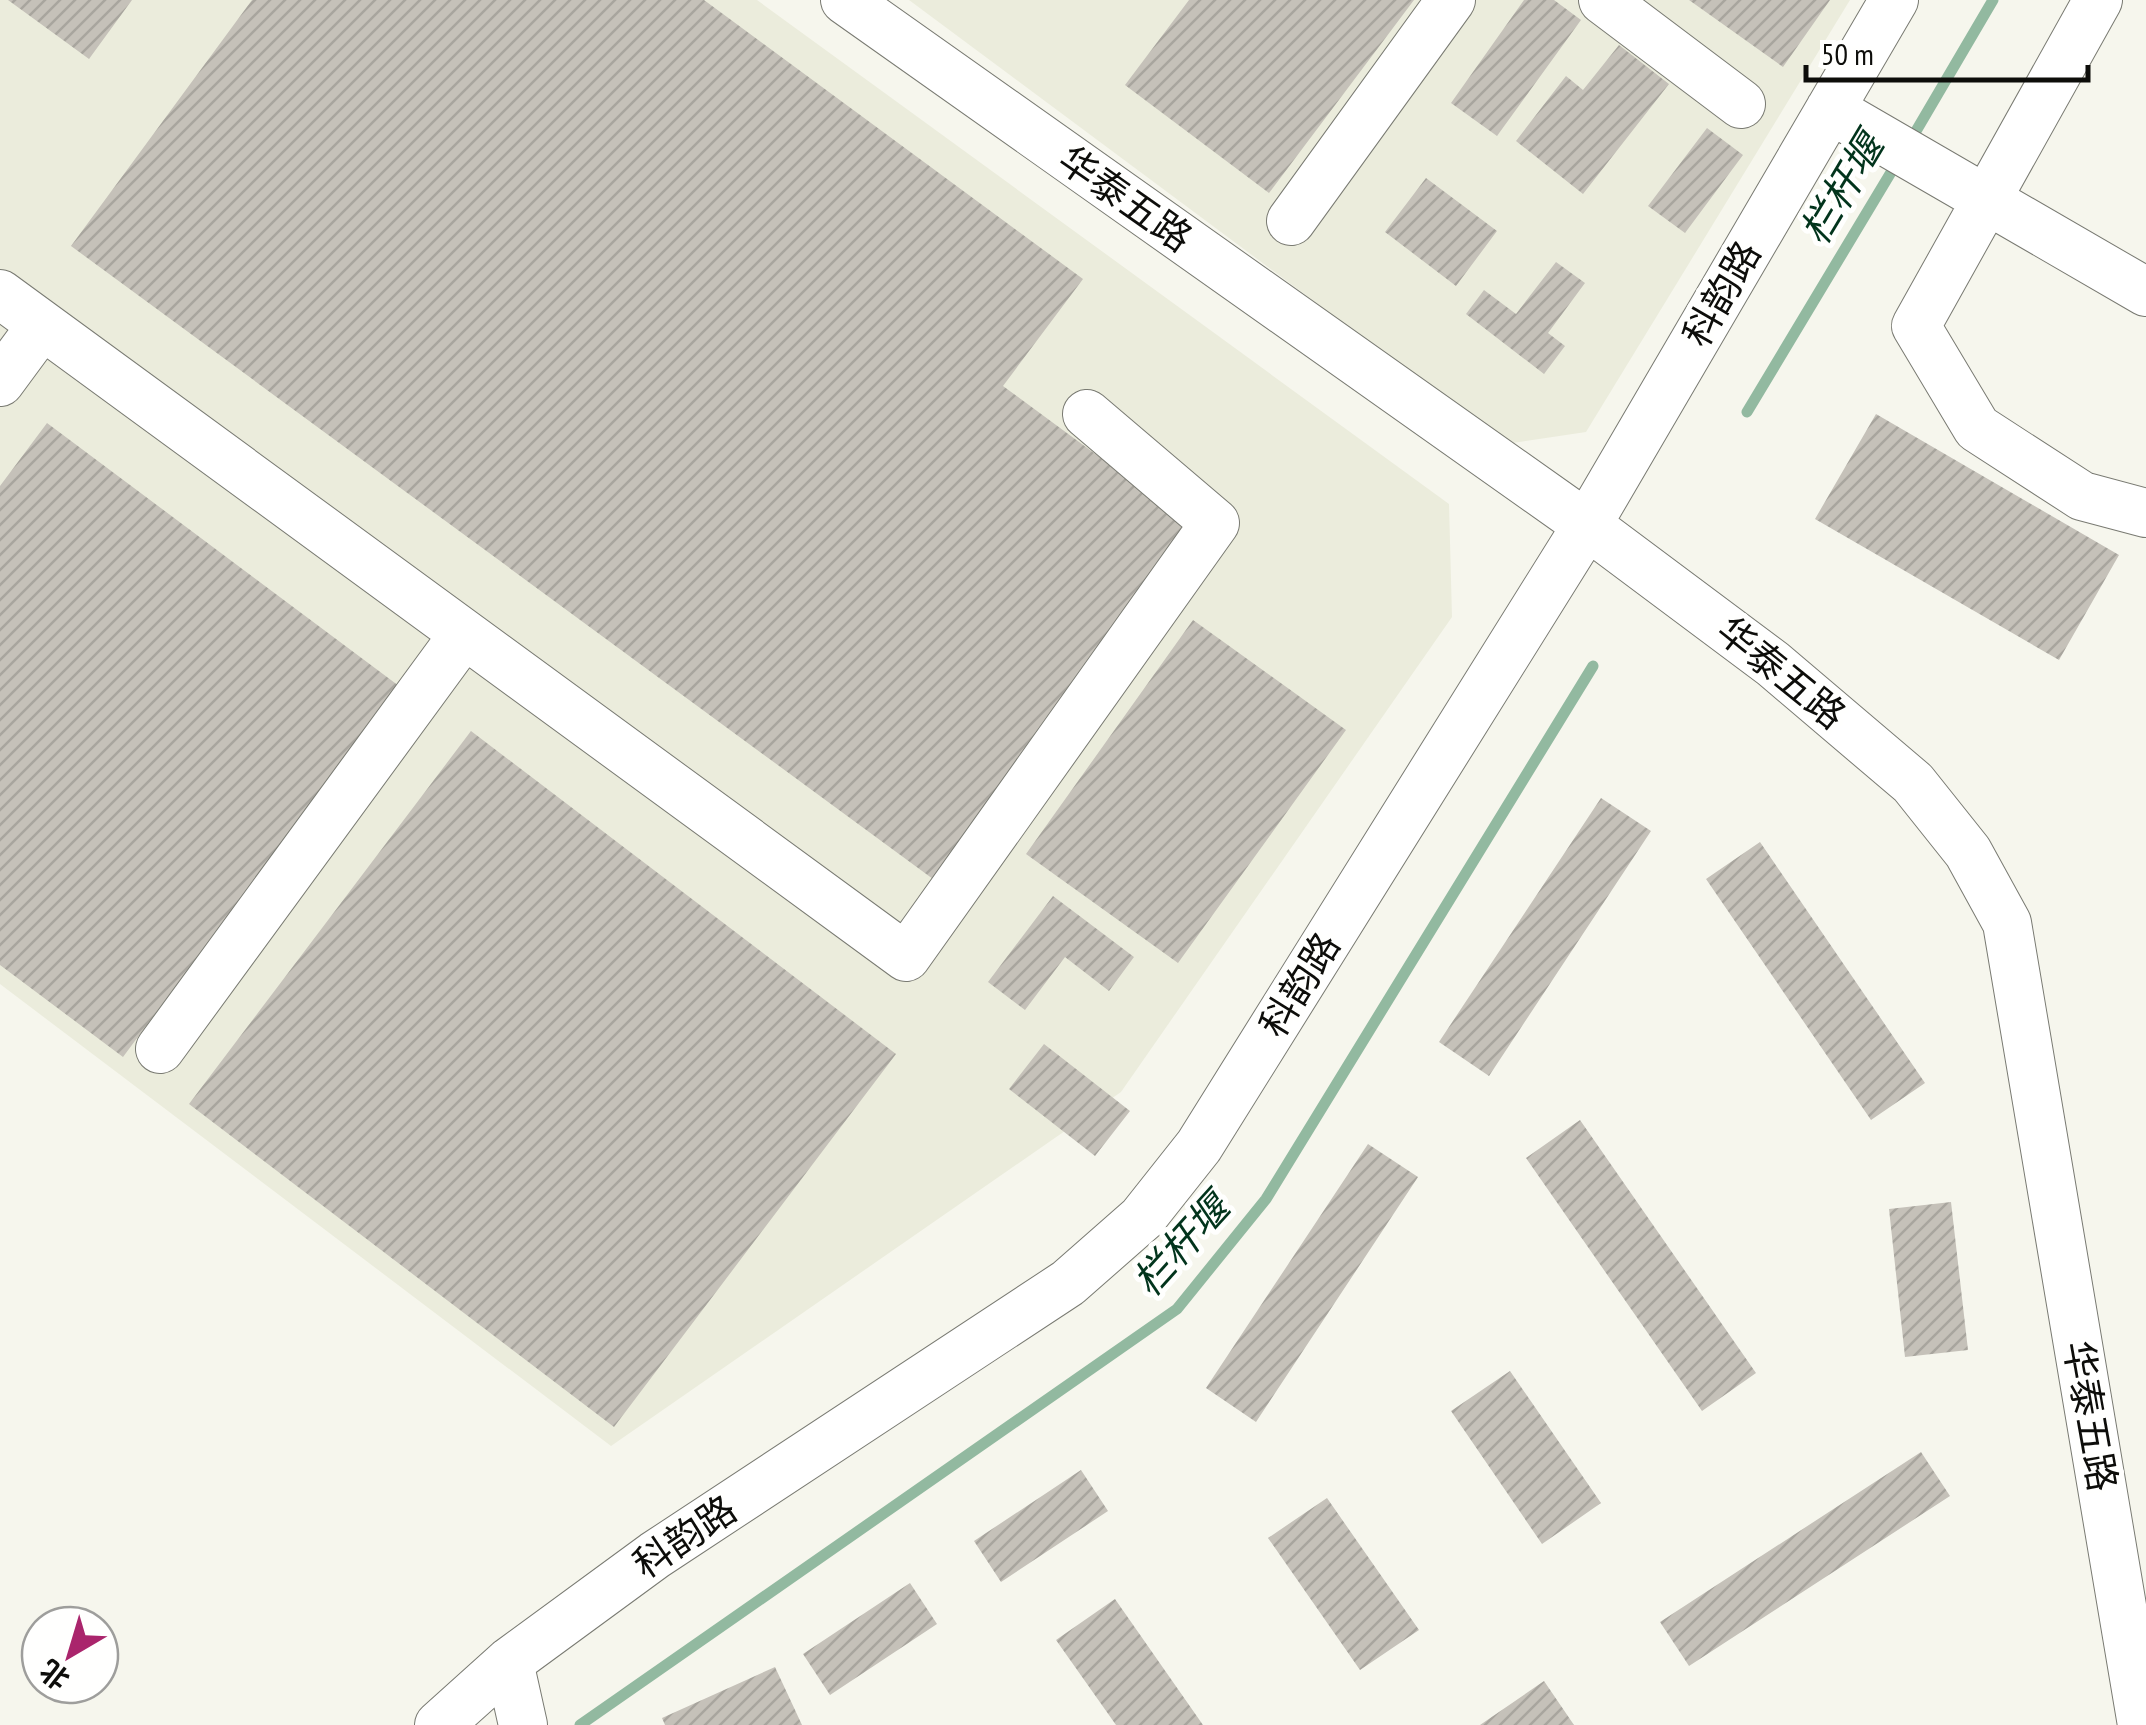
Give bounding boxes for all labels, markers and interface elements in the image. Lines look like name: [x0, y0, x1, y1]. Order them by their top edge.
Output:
scale bar: [1806, 20, 2088, 82]
text: 50 m: [1821, 34, 1874, 73]
water label: 栏杆堰: [1788, 119, 1897, 253]
street label: 华泰五路: [1050, 134, 1202, 261]
street label: 科韵路: [1671, 232, 1770, 355]
street label: 华泰五路: [1707, 605, 1856, 739]
street label: 科韵路: [1248, 923, 1350, 1046]
water label: 栏杆堰: [1121, 1178, 1244, 1306]
street label: 华泰五路: [2054, 1337, 2129, 1495]
street label: 科韵路: [623, 1484, 745, 1588]
north arrow: [20, 1605, 120, 1705]
text: 北: [32, 1652, 77, 1698]

